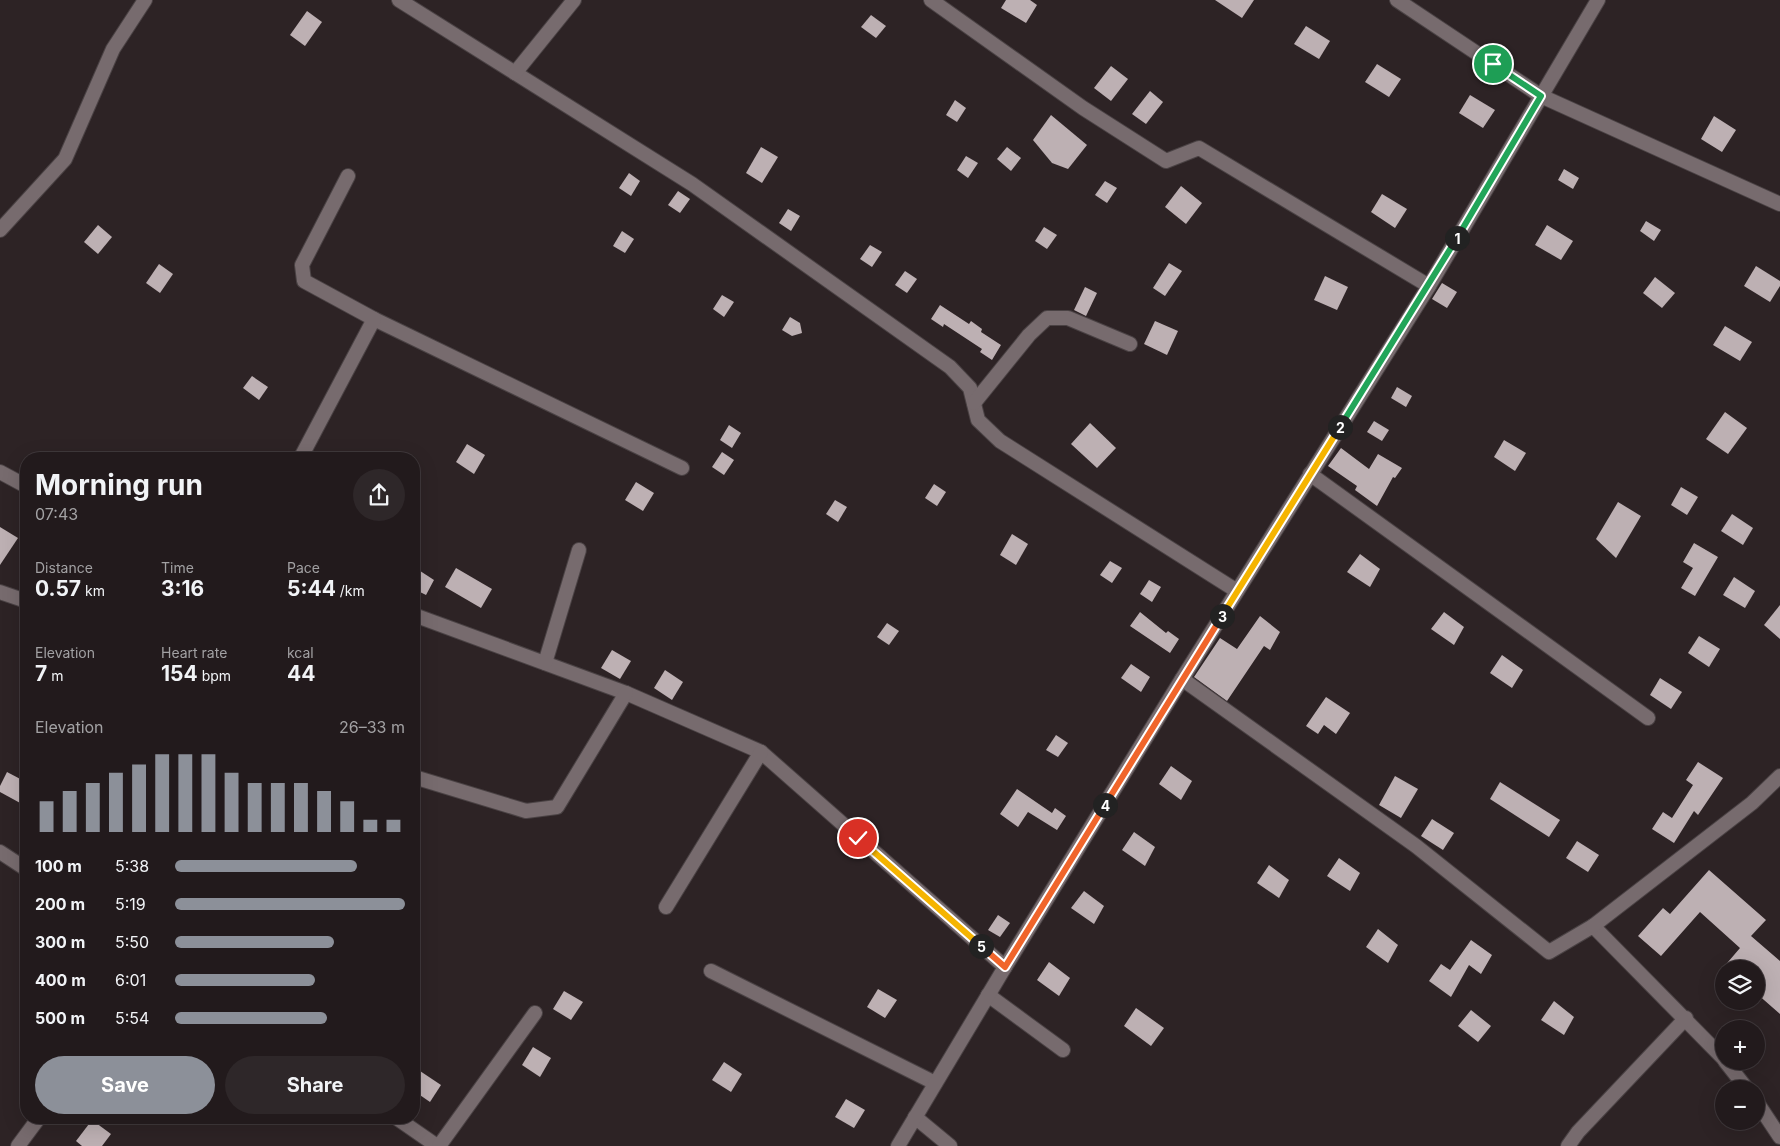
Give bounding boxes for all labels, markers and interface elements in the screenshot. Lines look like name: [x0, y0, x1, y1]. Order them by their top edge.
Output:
pin: [1472, 43, 1514, 85]
icon: arrive: [1479, 50, 1507, 78]
pin: 1: [1444, 226, 1470, 250]
text: 1: [1454, 230, 1461, 247]
pin: 2: [1328, 414, 1352, 440]
text: 2: [1336, 419, 1345, 436]
text: Morning run: [35, 468, 203, 502]
button: share: [353, 469, 405, 521]
text: 07:43: [35, 504, 78, 524]
text: Distance: [35, 559, 93, 576]
text: Time: [161, 559, 194, 576]
text: Pace: [287, 559, 320, 576]
text: 0.57: [35, 576, 81, 601]
text: 3:16: [161, 576, 204, 601]
text: 5:44: [287, 576, 336, 601]
text: km: [81, 582, 105, 599]
text: /km: [336, 582, 365, 599]
pin: 3: [1210, 604, 1234, 628]
text: 3: [1218, 608, 1227, 625]
text: Elevation: [35, 644, 95, 661]
text: Heart rate: [161, 644, 227, 661]
text: kcal: [287, 644, 314, 661]
text: 7: [35, 661, 47, 686]
text: 154: [161, 661, 198, 686]
text: 44: [287, 661, 315, 686]
text: m: [47, 667, 63, 684]
text: bpm: [198, 667, 231, 684]
text: Elevation: [35, 717, 104, 737]
text: 26–33 m: [339, 717, 405, 737]
pin: 4: [1092, 792, 1118, 818]
text: 4: [1101, 797, 1110, 814]
pin: [837, 817, 879, 859]
icon: check: [844, 824, 872, 852]
text: 100 m: [35, 856, 82, 876]
text: 5:38: [115, 856, 149, 876]
text: 200 m: [35, 894, 85, 914]
text: 5:19: [115, 894, 146, 914]
text: 300 m: [35, 932, 85, 952]
text: 5:50: [115, 932, 149, 952]
pin: 5: [968, 934, 994, 958]
text: 5: [977, 938, 986, 955]
map controls: [1715, 960, 1765, 1130]
button: layers: [1715, 960, 1765, 1010]
text: 400 m: [35, 970, 86, 990]
text: 6:01: [115, 970, 146, 990]
text: 500 m: [35, 1008, 85, 1028]
text: 5:54: [115, 1008, 149, 1028]
button: +: [1715, 1020, 1765, 1070]
button: Save: [35, 1056, 215, 1114]
button: Share: [225, 1056, 405, 1114]
button: −: [1715, 1080, 1765, 1130]

